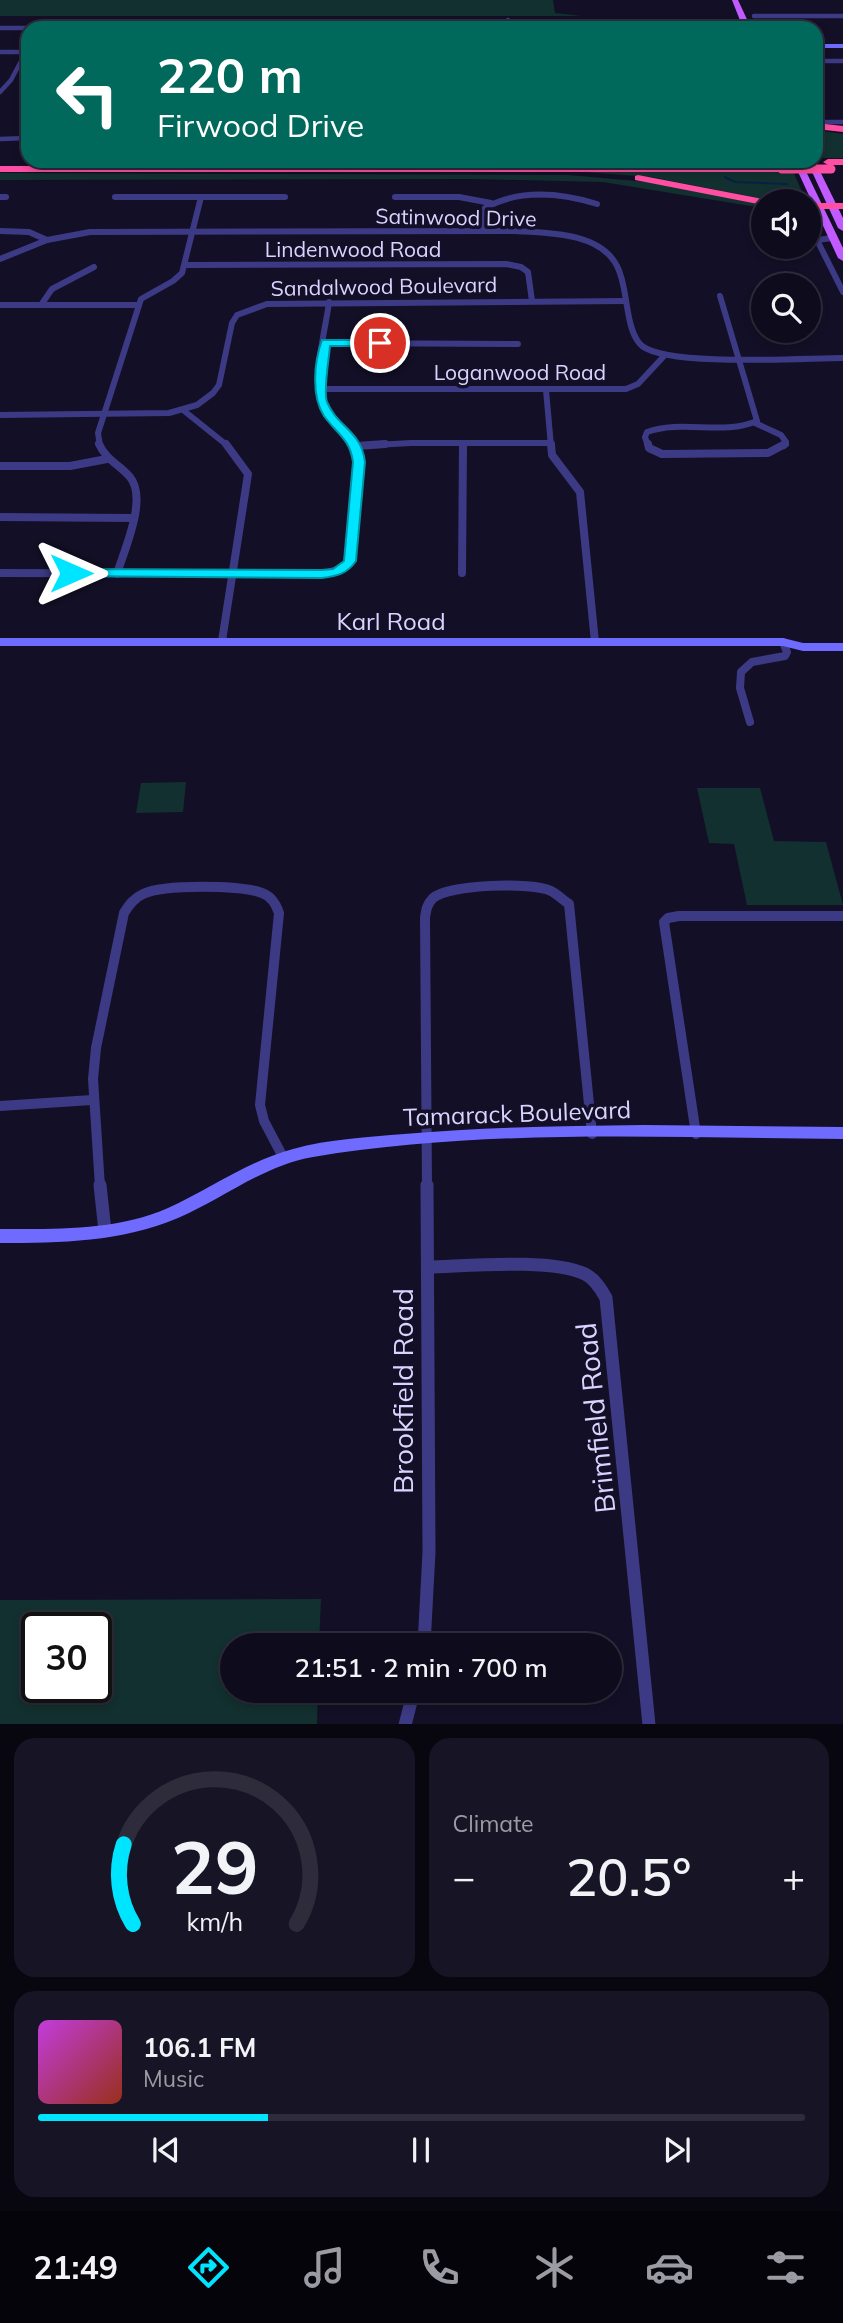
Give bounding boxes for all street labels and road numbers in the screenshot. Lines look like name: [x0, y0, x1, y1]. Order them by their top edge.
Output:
street label: Satinwood Drive: [375, 203, 537, 231]
street label: Lindenwood Road: [265, 236, 441, 262]
street label: Sandalwood Boulevard: [270, 271, 498, 301]
street label: Loganwood Road: [434, 359, 606, 385]
street label: Karl Road: [336, 606, 446, 636]
street label: Tamarack Boulevard: [402, 1094, 632, 1132]
street label: Brookfield Road: [385, 1288, 420, 1494]
street label: Brimfield Road: [568, 1321, 622, 1515]

